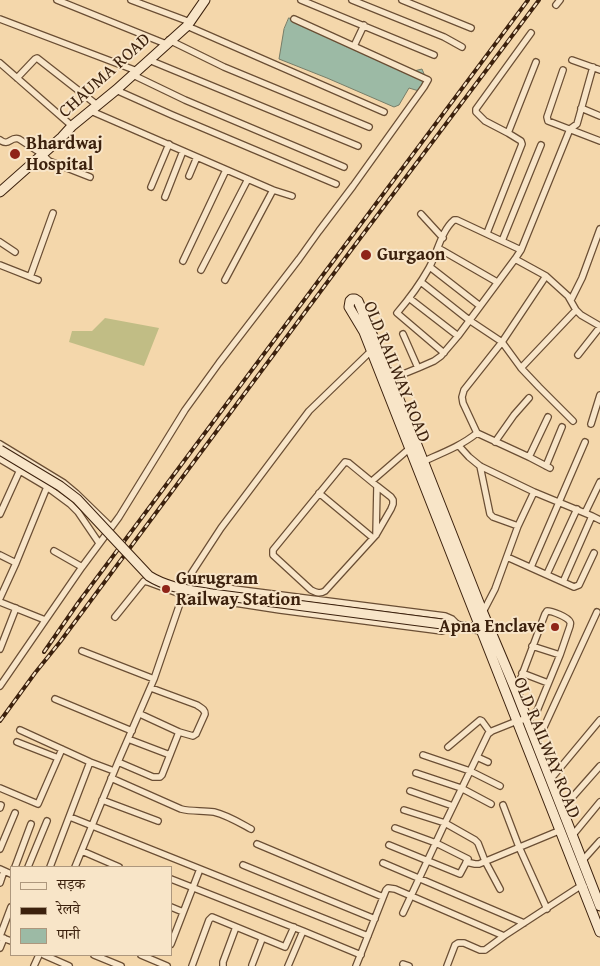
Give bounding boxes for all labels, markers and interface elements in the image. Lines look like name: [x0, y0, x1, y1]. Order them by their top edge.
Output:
street label: CHAUMA ROAD: [55, 29, 155, 123]
place label: Bhardwaj Hospital: [26, 133, 103, 176]
marker: Bhardwaj Hospital: [8, 147, 22, 161]
place label: Gurgaon: [377, 244, 445, 266]
marker: Gurgaon: [359, 248, 373, 262]
street label: OLD RAILWAY ROAD: [358, 298, 434, 446]
place label: Gurugram Railway Station: [176, 568, 301, 610]
marker: Gurugram Railway Station: [160, 583, 172, 595]
place label: Apna Enclave: [439, 616, 545, 638]
marker: Apna Enclave: [549, 621, 561, 633]
street label: OLD RAILWAY ROAD: [508, 674, 584, 822]
legend: [10, 866, 172, 956]
text: सड़क: [57, 873, 85, 894]
text: रेलवे: [57, 898, 80, 919]
text: पानी: [57, 923, 80, 944]

